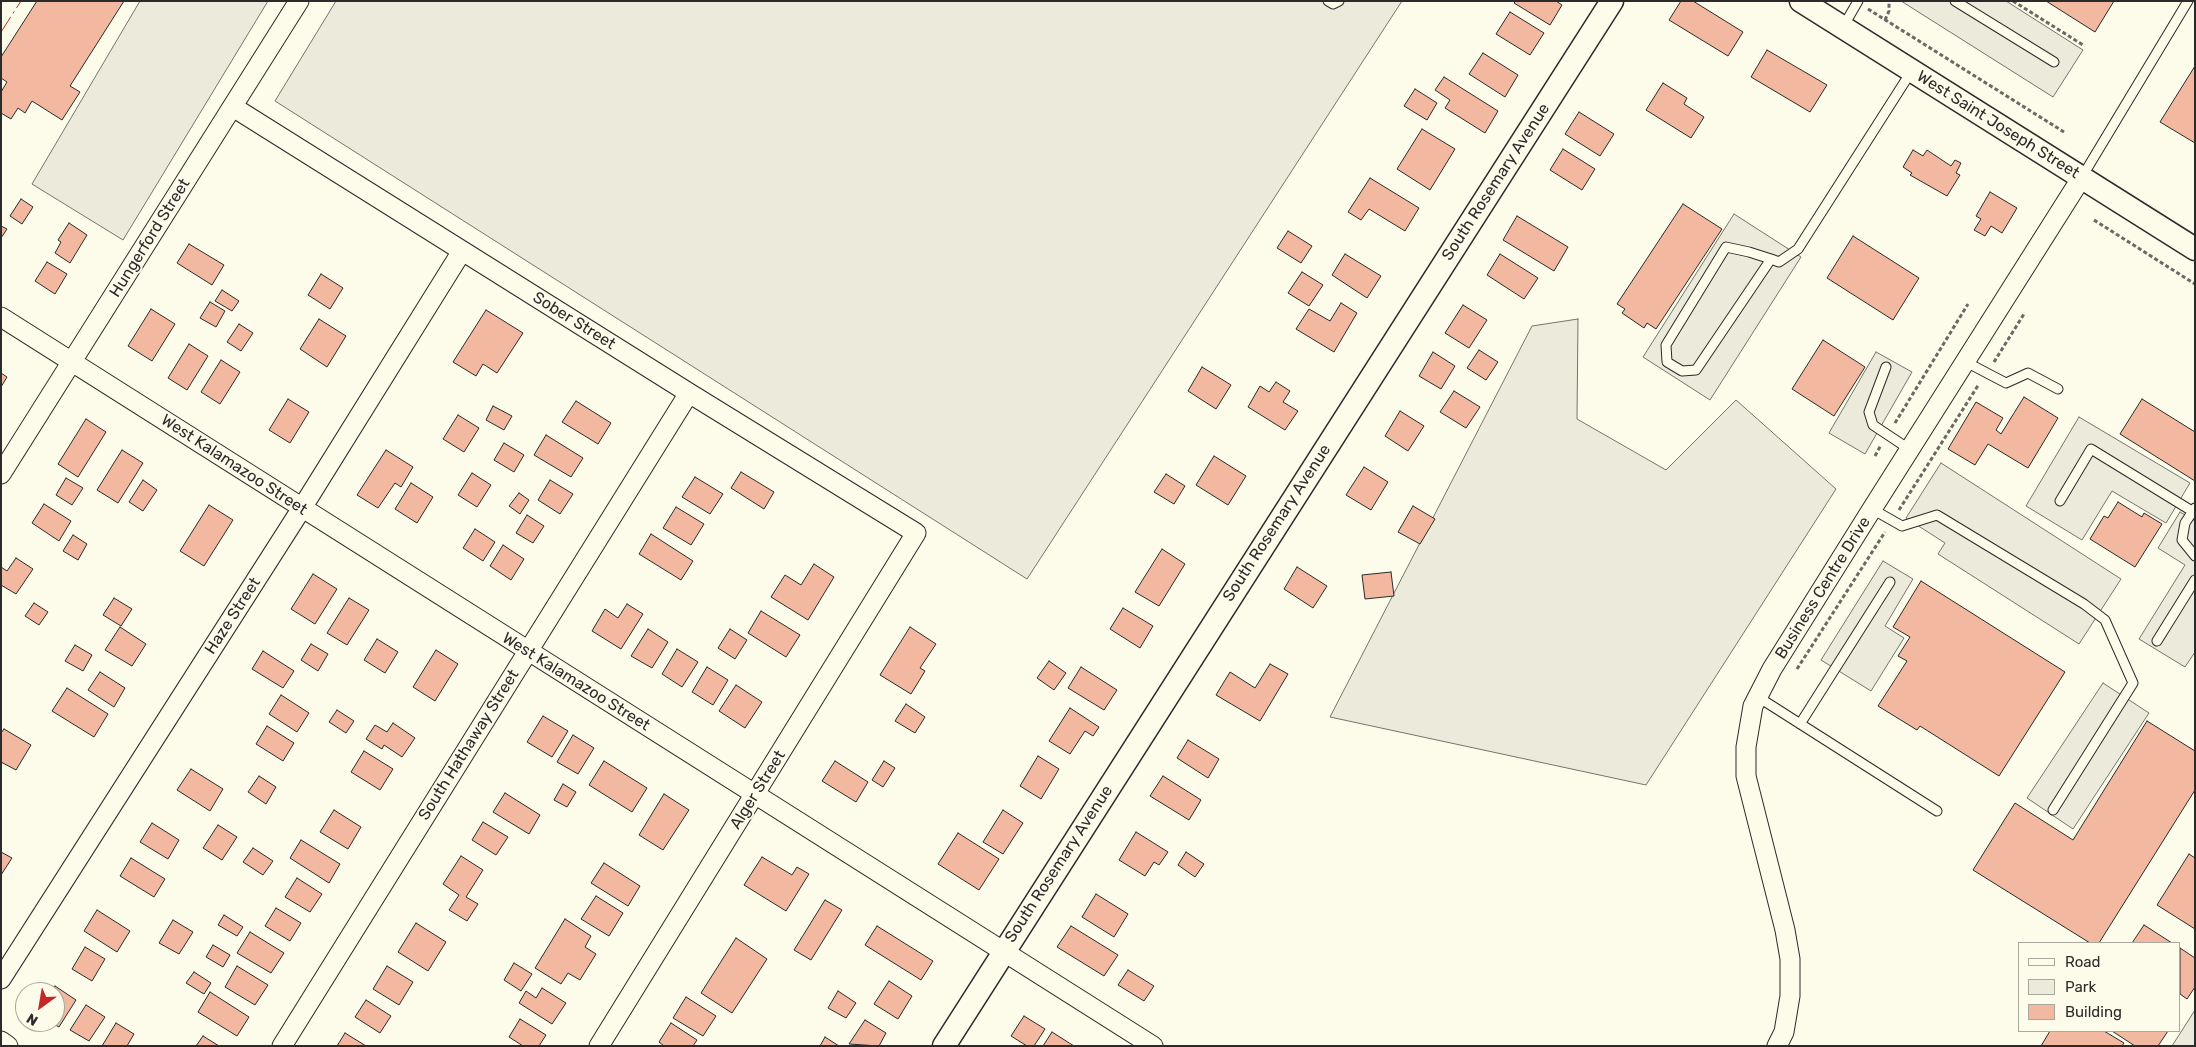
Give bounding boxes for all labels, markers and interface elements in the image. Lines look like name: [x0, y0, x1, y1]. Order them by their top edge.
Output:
street label: West Saint Joseph Street: [1913, 67, 2083, 183]
street label: South Rosemary Avenue: [1438, 100, 1554, 264]
street label: Hungerford Street: [106, 175, 194, 301]
street label: Sober Street: [529, 288, 619, 354]
street label: West Kalamazoo Street: [157, 411, 311, 519]
street label: South Rosemary Avenue: [1219, 441, 1335, 605]
street label: Business Centre Drive: [1771, 513, 1875, 663]
street label: Haze Street: [201, 574, 265, 658]
street label: West Kalamazoo Street: [499, 629, 653, 735]
street label: South Hathaway Street: [415, 666, 523, 824]
street label: Alger Street: [726, 747, 790, 833]
street label: South Rosemary Avenue: [1001, 782, 1117, 946]
legend: [2018, 942, 2181, 1032]
text: Road: [2065, 953, 2101, 971]
text: Park: [2065, 978, 2096, 996]
north arrow: [15, 982, 65, 1032]
text: Building: [2065, 1003, 2122, 1021]
text: N: [24, 1009, 41, 1029]

